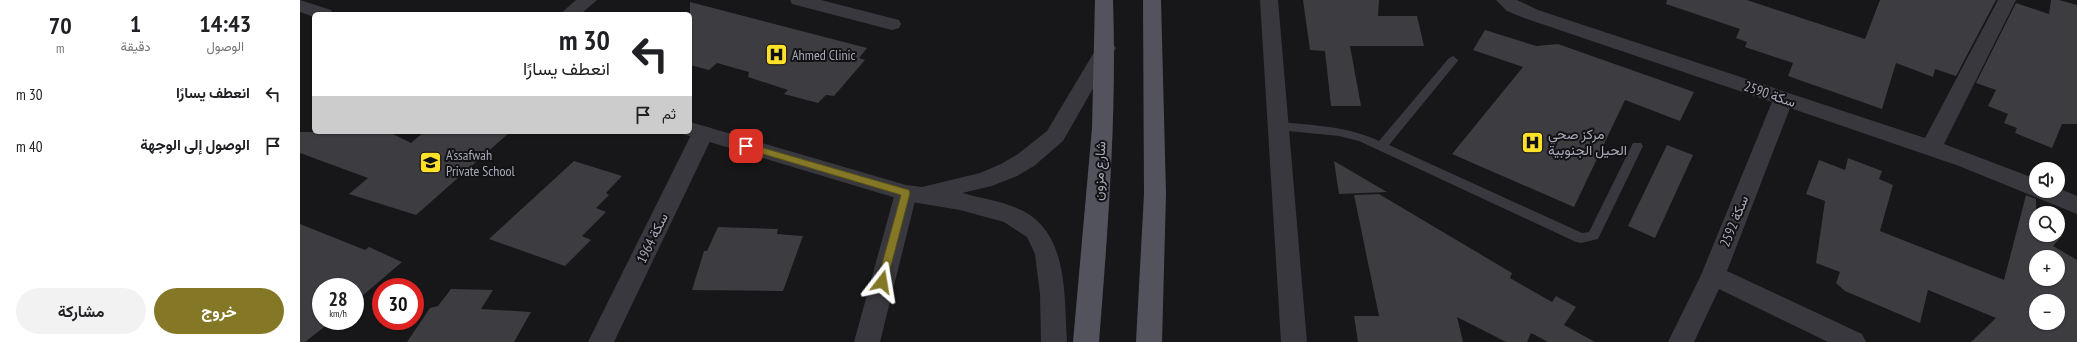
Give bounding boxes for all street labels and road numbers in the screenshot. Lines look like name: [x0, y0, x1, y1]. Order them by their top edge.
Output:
street label: سكة 2590: [1742, 77, 1798, 111]
street label: شارع مزون: [1088, 141, 1112, 201]
street label: سكة 2592: [1716, 193, 1752, 249]
street label: سكة 1964: [632, 210, 672, 266]

